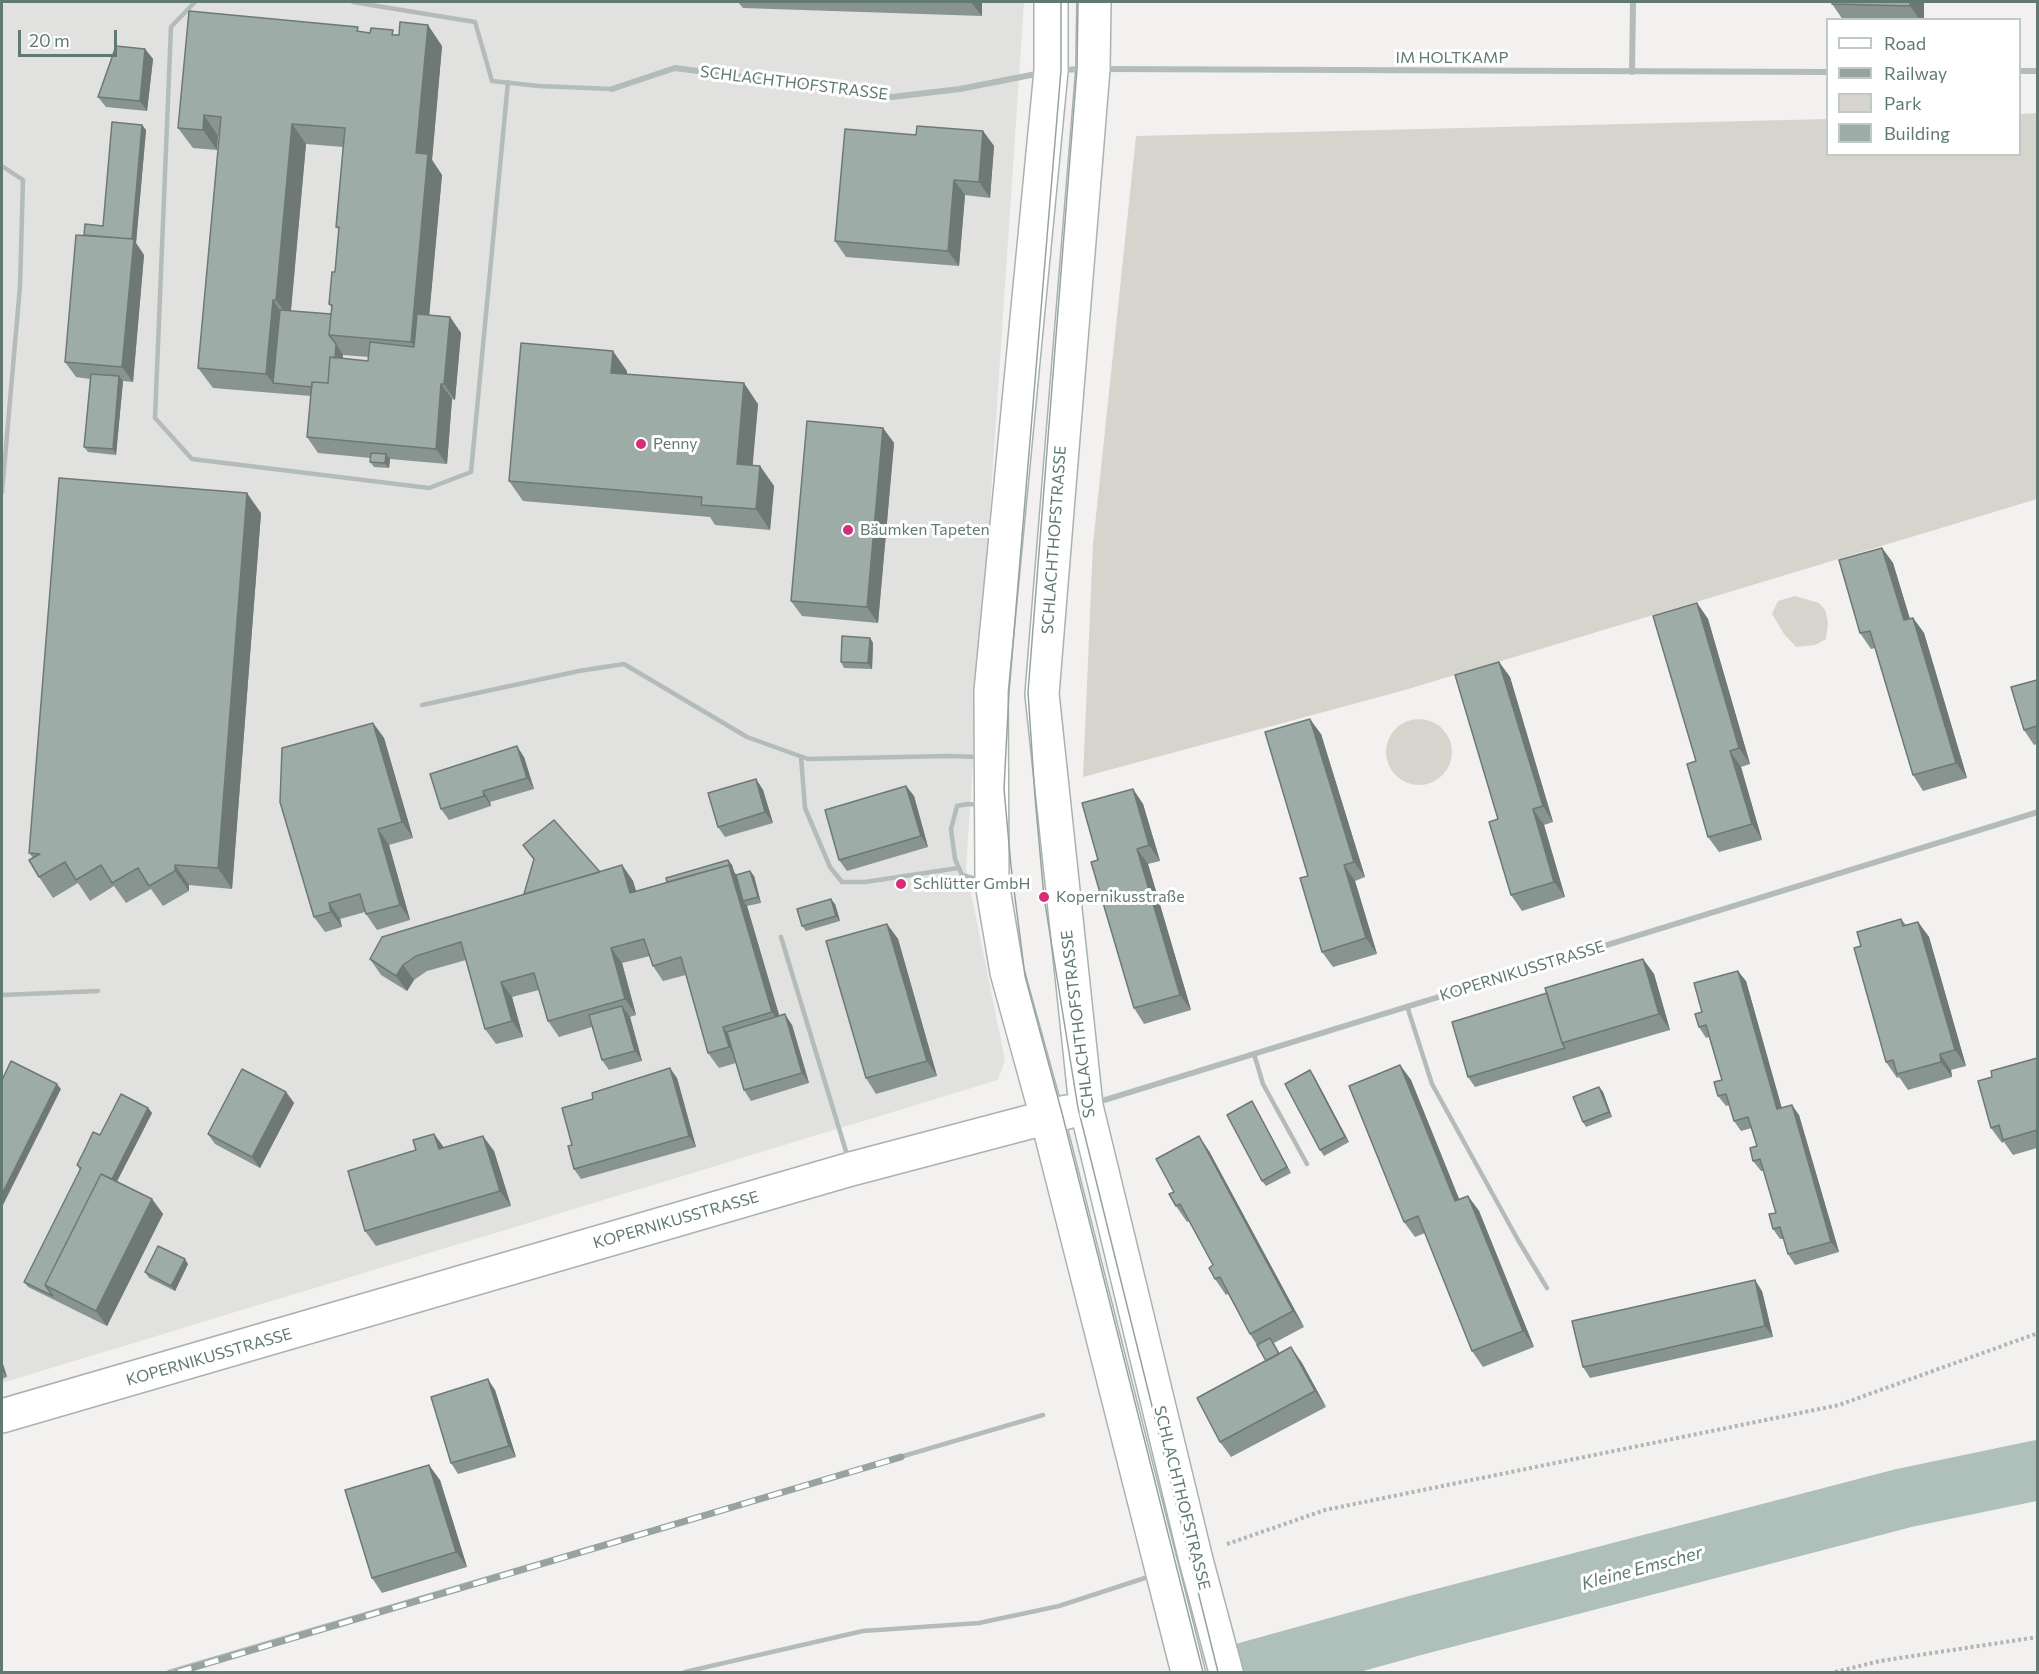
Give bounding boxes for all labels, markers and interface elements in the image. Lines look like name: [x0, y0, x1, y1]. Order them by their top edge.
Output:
scale bar: [21, 18, 120, 56]
legend: [1826, 18, 2021, 156]
text: 20 m: [29, 29, 70, 51]
text: Road: [1884, 32, 1926, 54]
street label: IM HOLTKAMP: [1396, 48, 1508, 68]
street label: SCHLACHTHOFSTRASSE: [699, 62, 889, 104]
text: Railway: [1884, 62, 1947, 84]
text: Park: [1884, 92, 1922, 114]
text: Building: [1884, 122, 1950, 144]
place label: Penny: [653, 434, 698, 454]
marker: Penny: [634, 437, 648, 451]
street label: SCHLACHTHOFSTRASSE: [1038, 445, 1070, 635]
place label: Bäumken Tapeten: [860, 520, 990, 540]
marker: Bäumken Tapeten: [841, 523, 855, 537]
place label: Schlütter GmbH: [913, 874, 1031, 894]
marker: Schlütter GmbH: [894, 877, 908, 891]
place label: Kopernikusstraße: [1056, 887, 1185, 907]
marker: Kopernikusstraße: [1037, 890, 1051, 904]
street label: SCHLACHTHOFSTRASSE: [1057, 929, 1099, 1119]
street label: KOPERNIKUSSTRASSE: [1437, 937, 1607, 1005]
street label: KOPERNIKUSSTRASSE: [591, 1187, 761, 1253]
street label: KOPERNIKUSSTRASSE: [124, 1324, 294, 1390]
street label: SCHLACHTHOFSTRASSE: [1150, 1404, 1214, 1592]
water label: Kleine Emscher: [1579, 1541, 1705, 1595]

